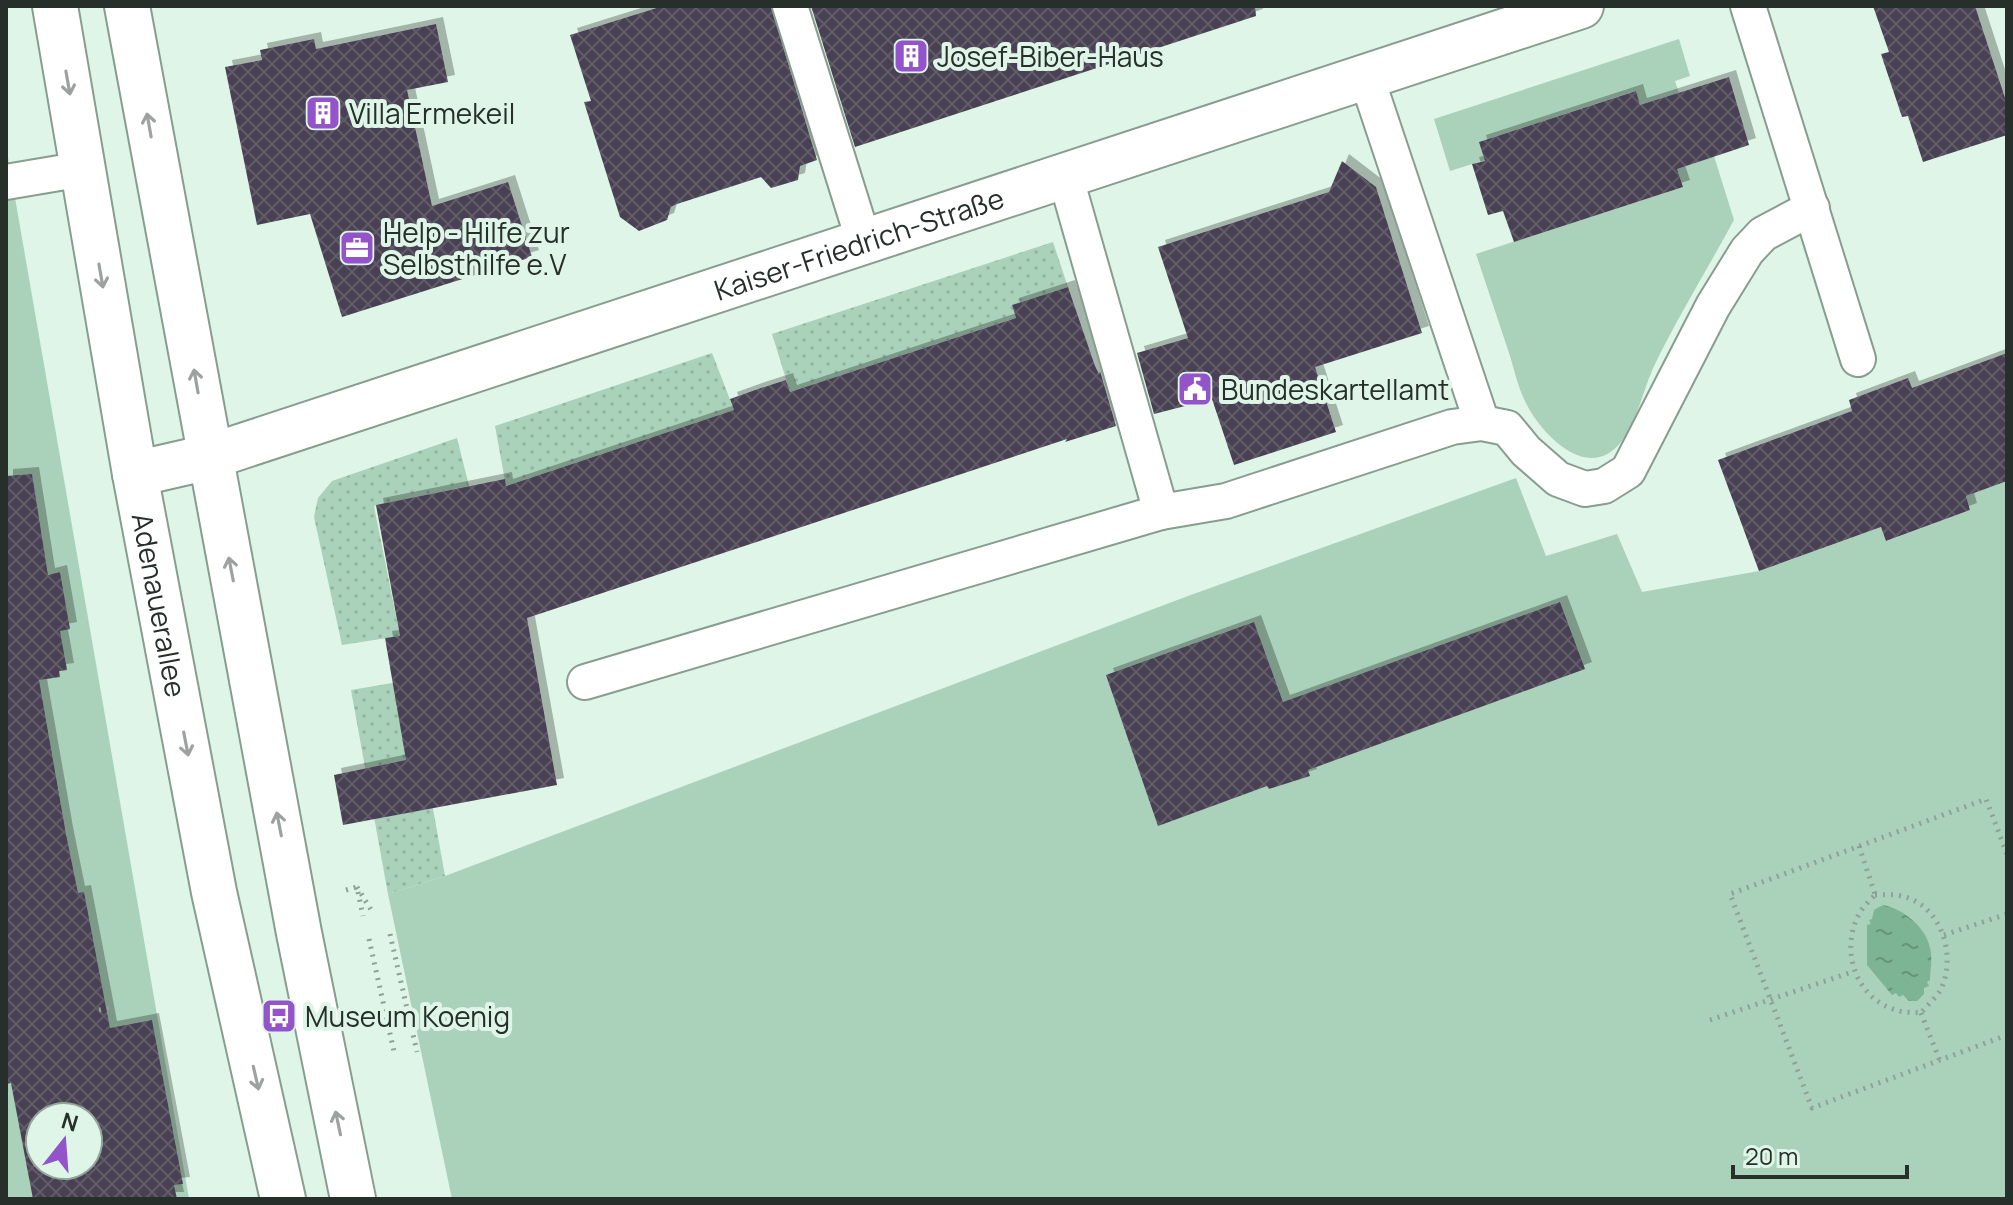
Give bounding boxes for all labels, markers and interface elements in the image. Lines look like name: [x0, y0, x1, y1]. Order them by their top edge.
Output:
building icon: Josef-Biber-Haus: [892, 37, 930, 75]
place label: Josef-Biber-Haus: [937, 37, 1164, 75]
one-way arrow: [61, 70, 76, 95]
building icon: Villa Ermekeil: [304, 94, 342, 132]
place label: Villa Ermekeil: [349, 94, 515, 132]
one-way arrow: [140, 113, 155, 138]
street label: Kaiser-Friedrich-Straße: [709, 178, 1009, 309]
place label: Help - Hilfe zur Selbsthilfe e.V: [383, 213, 570, 283]
office icon: Help - Hilfe zur Selbsthilfe e.V: [338, 229, 376, 267]
one-way arrow: [94, 263, 109, 289]
one-way arrow: [187, 368, 202, 394]
public building icon: Bundeskartellamt: [1176, 370, 1214, 408]
place label: Bundeskartellamt: [1221, 370, 1449, 408]
street label: Adenauerallee: [124, 510, 196, 700]
one-way arrow: [222, 556, 237, 582]
one-way arrow: [180, 730, 195, 756]
one-way arrow: [271, 812, 286, 837]
bus stop icon: Museum Koenig: [260, 997, 298, 1035]
place label: Museum Koenig: [305, 997, 510, 1035]
one-way arrow: [249, 1064, 264, 1090]
north arrow: [24, 1101, 104, 1181]
text: N: [58, 1105, 82, 1139]
one-way arrow: [330, 1110, 345, 1136]
scale bar: [1733, 1129, 1907, 1179]
text: 20 m: [1745, 1139, 1798, 1172]

